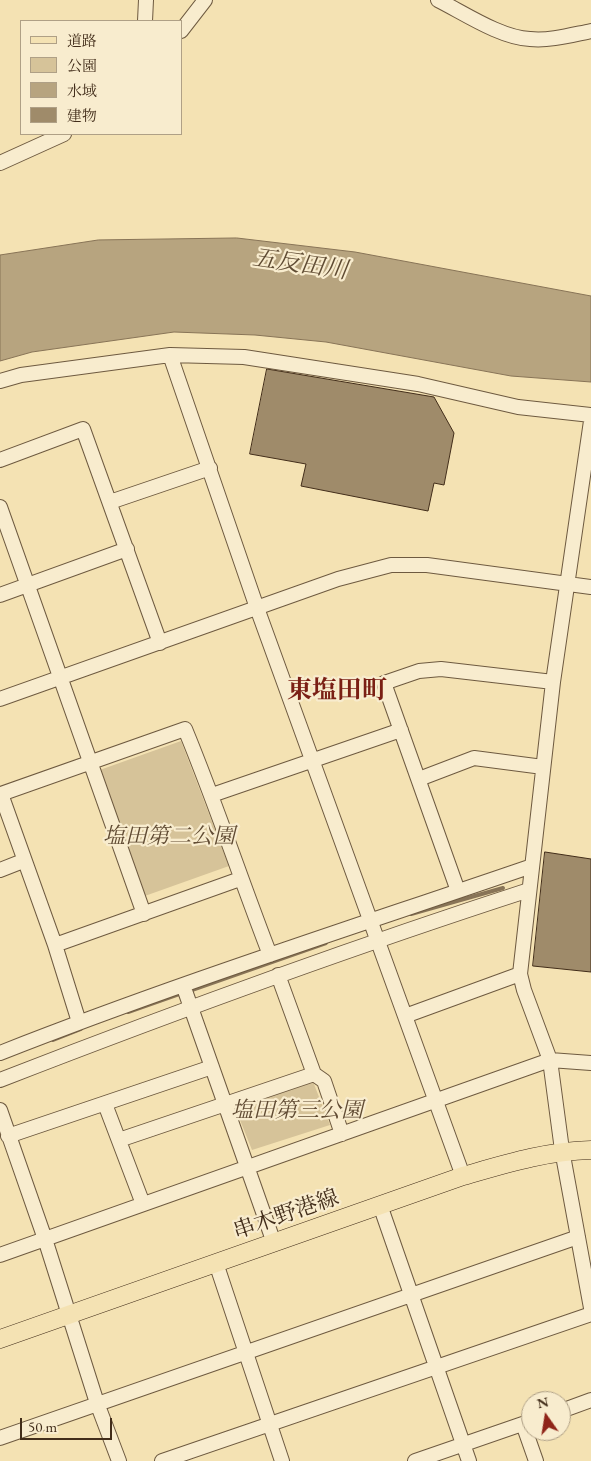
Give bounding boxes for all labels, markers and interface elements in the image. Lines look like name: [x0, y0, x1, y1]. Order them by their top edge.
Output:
legend: [20, 20, 182, 135]
text: 道路: [67, 31, 97, 50]
text: 公園: [67, 56, 97, 75]
text: 水域: [67, 81, 97, 100]
text: 建物: [67, 106, 97, 125]
water label: 五反田川: [250, 244, 350, 286]
district label: 東塩田町: [287, 676, 387, 706]
park label: 塩田第二公園: [103, 824, 235, 850]
park label: 塩田第三公園: [231, 1098, 363, 1124]
street label: 串木野港線: [230, 1185, 342, 1245]
north arrow: [521, 1391, 571, 1441]
text: N: [535, 1392, 550, 1412]
scale bar: [22, 1408, 115, 1440]
text: 50 m: [28, 1417, 57, 1436]

